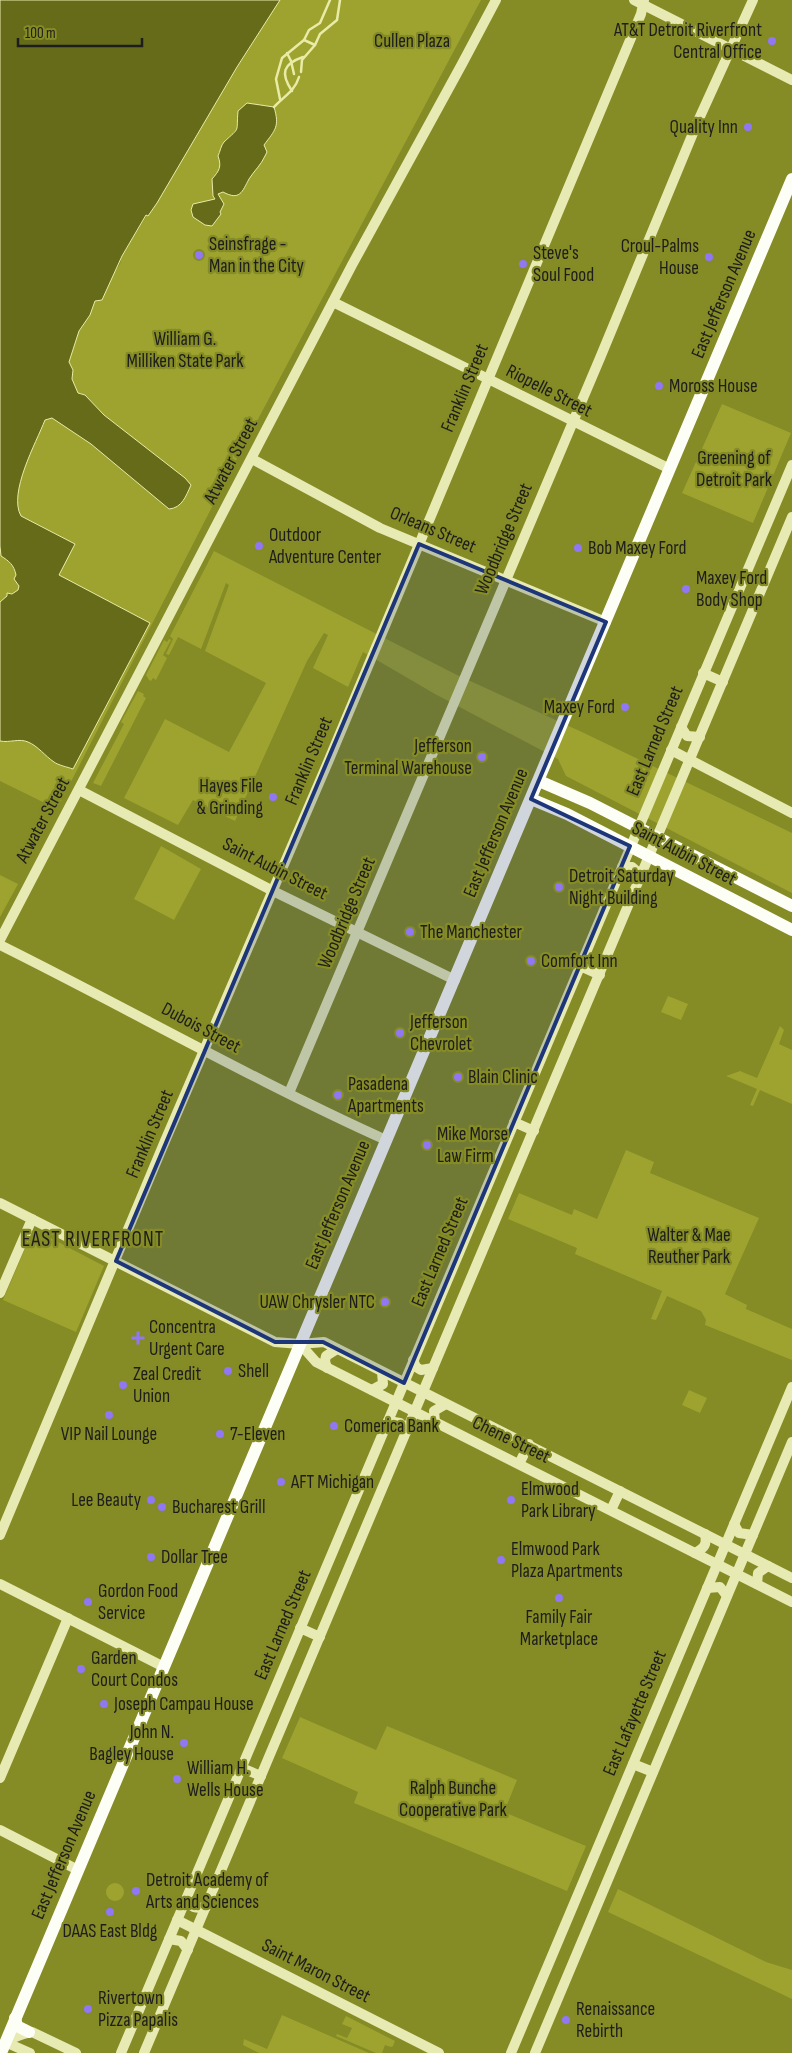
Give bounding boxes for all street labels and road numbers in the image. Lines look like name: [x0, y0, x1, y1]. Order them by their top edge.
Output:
street label: East Jefferson Avenue: [687, 226, 761, 362]
street label: Franklin Street: [436, 340, 494, 436]
street label: Riopelle Street: [502, 360, 596, 423]
street label: Atwater Street: [198, 414, 263, 509]
street label: Woodbridge Street: [470, 480, 538, 598]
street label: Orleans Street: [386, 502, 480, 559]
street label: East Larned Street: [622, 682, 689, 799]
street label: Franklin Street: [280, 713, 338, 809]
street label: East Jefferson Avenue: [459, 765, 533, 901]
street label: Atwater Street: [10, 773, 75, 868]
street label: Saint Aubin Street: [628, 817, 740, 891]
street label: Saint Aubin Street: [219, 833, 332, 905]
street label: Woodbridge Street: [313, 854, 381, 972]
street label: Dubois Street: [157, 998, 245, 1059]
street label: Franklin Street: [121, 1086, 179, 1182]
street label: East Jefferson Avenue: [301, 1137, 375, 1273]
street label: East Larned Street: [407, 1193, 474, 1310]
street label: Chene Street: [468, 1411, 554, 1469]
street label: East Larned Street: [250, 1566, 317, 1683]
street label: East Lafayette Street: [598, 1647, 672, 1779]
street label: East Jefferson Avenue: [27, 1787, 101, 1923]
street label: Saint Maron Street: [258, 1934, 374, 2008]

